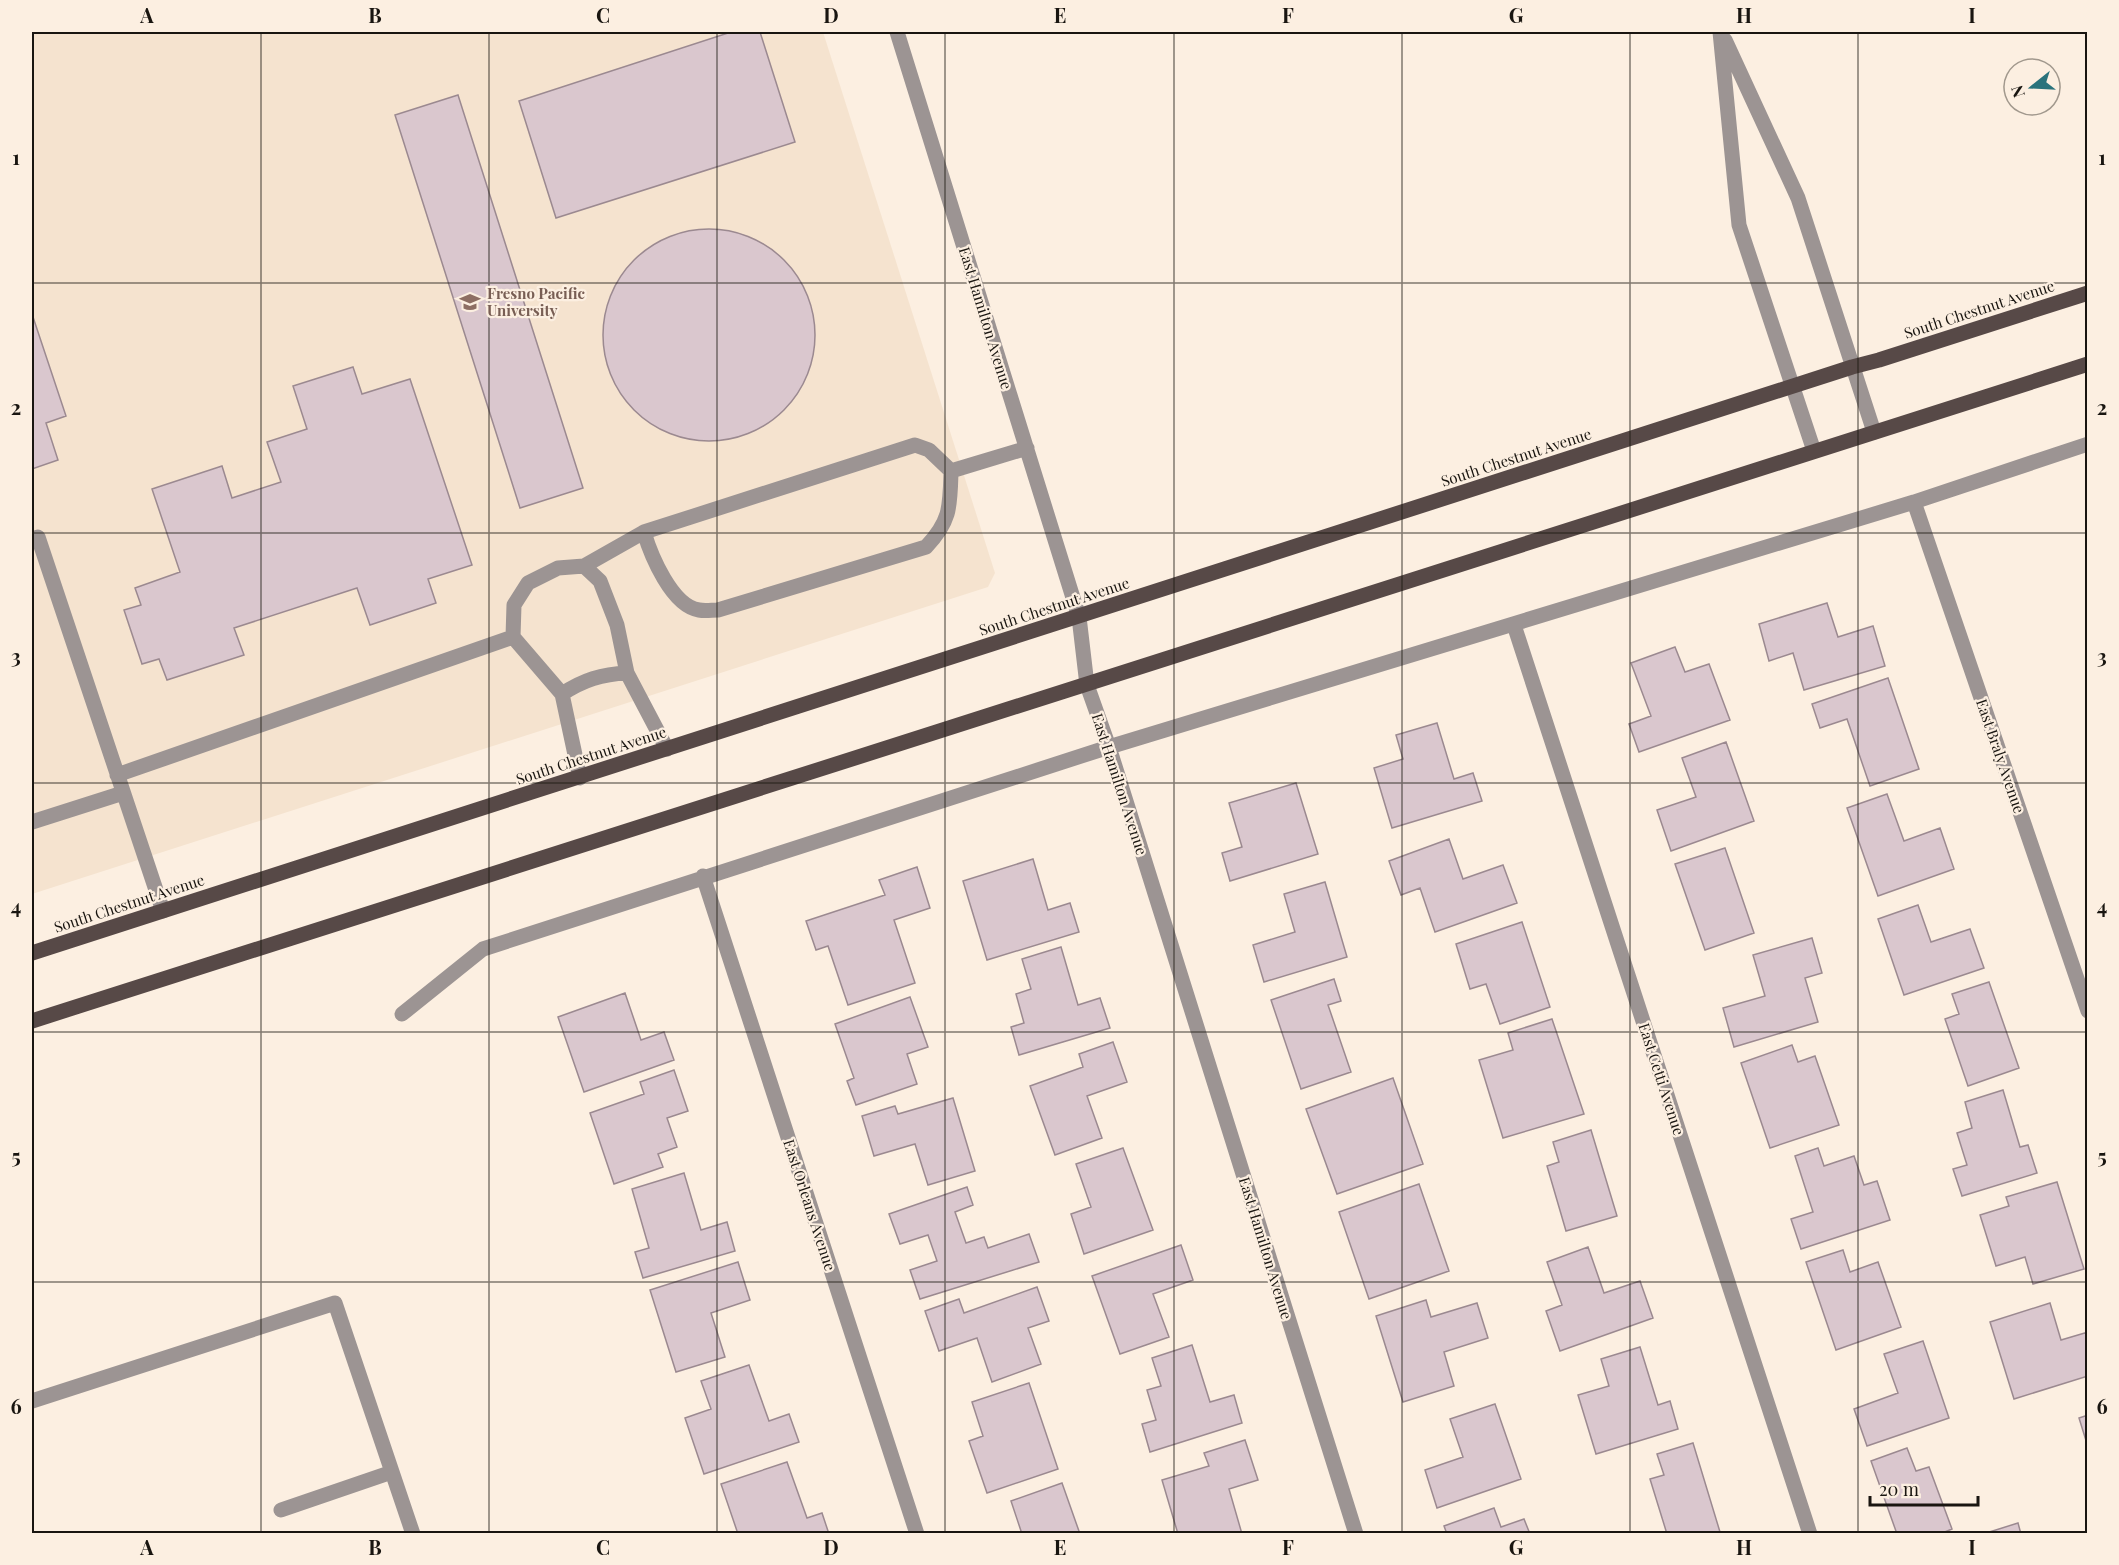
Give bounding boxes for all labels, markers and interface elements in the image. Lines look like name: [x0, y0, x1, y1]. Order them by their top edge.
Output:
text: A: [139, 1, 154, 28]
text: B: [368, 1, 382, 28]
text: C: [596, 1, 610, 28]
text: D: [823, 1, 839, 28]
text: E: [1054, 1, 1066, 28]
text: F: [1282, 1, 1294, 28]
text: G: [1509, 1, 1524, 28]
text: H: [1736, 1, 1752, 28]
text: I: [1968, 1, 1976, 28]
north arrow: [2002, 57, 2062, 117]
text: N: [2005, 83, 2029, 101]
text: 1: [12, 143, 20, 170]
text: 1: [2098, 143, 2106, 170]
street label: East Hamilton Avenue: [955, 244, 1017, 392]
street label: South Chestnut Avenue: [1901, 275, 2057, 343]
place label: Fresno Pacific University: [487, 283, 586, 320]
school or university icon: Fresno Pacific University: [458, 290, 482, 314]
text: 2: [11, 393, 21, 420]
text: 2: [2097, 393, 2107, 420]
street label: South Chestnut Avenue: [1438, 423, 1594, 491]
street label: South Chestnut Avenue: [976, 572, 1132, 640]
text: 3: [11, 642, 21, 669]
text: 3: [2097, 642, 2107, 669]
street label: East Braly Avenue: [1972, 696, 2030, 816]
street label: East Hamilton Avenue: [1088, 710, 1152, 858]
street label: South Chestnut Avenue: [513, 721, 669, 789]
street label: South Chestnut Avenue: [51, 869, 207, 937]
text: 4: [11, 892, 21, 919]
text: 4: [2097, 892, 2107, 919]
street label: East Cetti Avenue: [1634, 1020, 1690, 1138]
street label: East Orleans Avenue: [779, 1137, 841, 1273]
text: 5: [11, 1142, 21, 1169]
text: 5: [2097, 1142, 2107, 1169]
street label: East Hamilton Avenue: [1235, 1174, 1297, 1322]
text: 6: [10, 1392, 22, 1419]
text: 6: [2096, 1392, 2108, 1419]
scale bar: [1870, 1469, 1978, 1507]
text: 20 m: [1879, 1477, 1919, 1501]
text: A: [139, 1533, 154, 1560]
text: B: [368, 1533, 382, 1560]
text: C: [596, 1533, 610, 1560]
text: D: [823, 1533, 839, 1560]
text: E: [1054, 1533, 1066, 1560]
text: F: [1282, 1533, 1294, 1560]
text: G: [1509, 1533, 1524, 1560]
text: H: [1736, 1533, 1752, 1560]
text: I: [1968, 1533, 1976, 1560]

